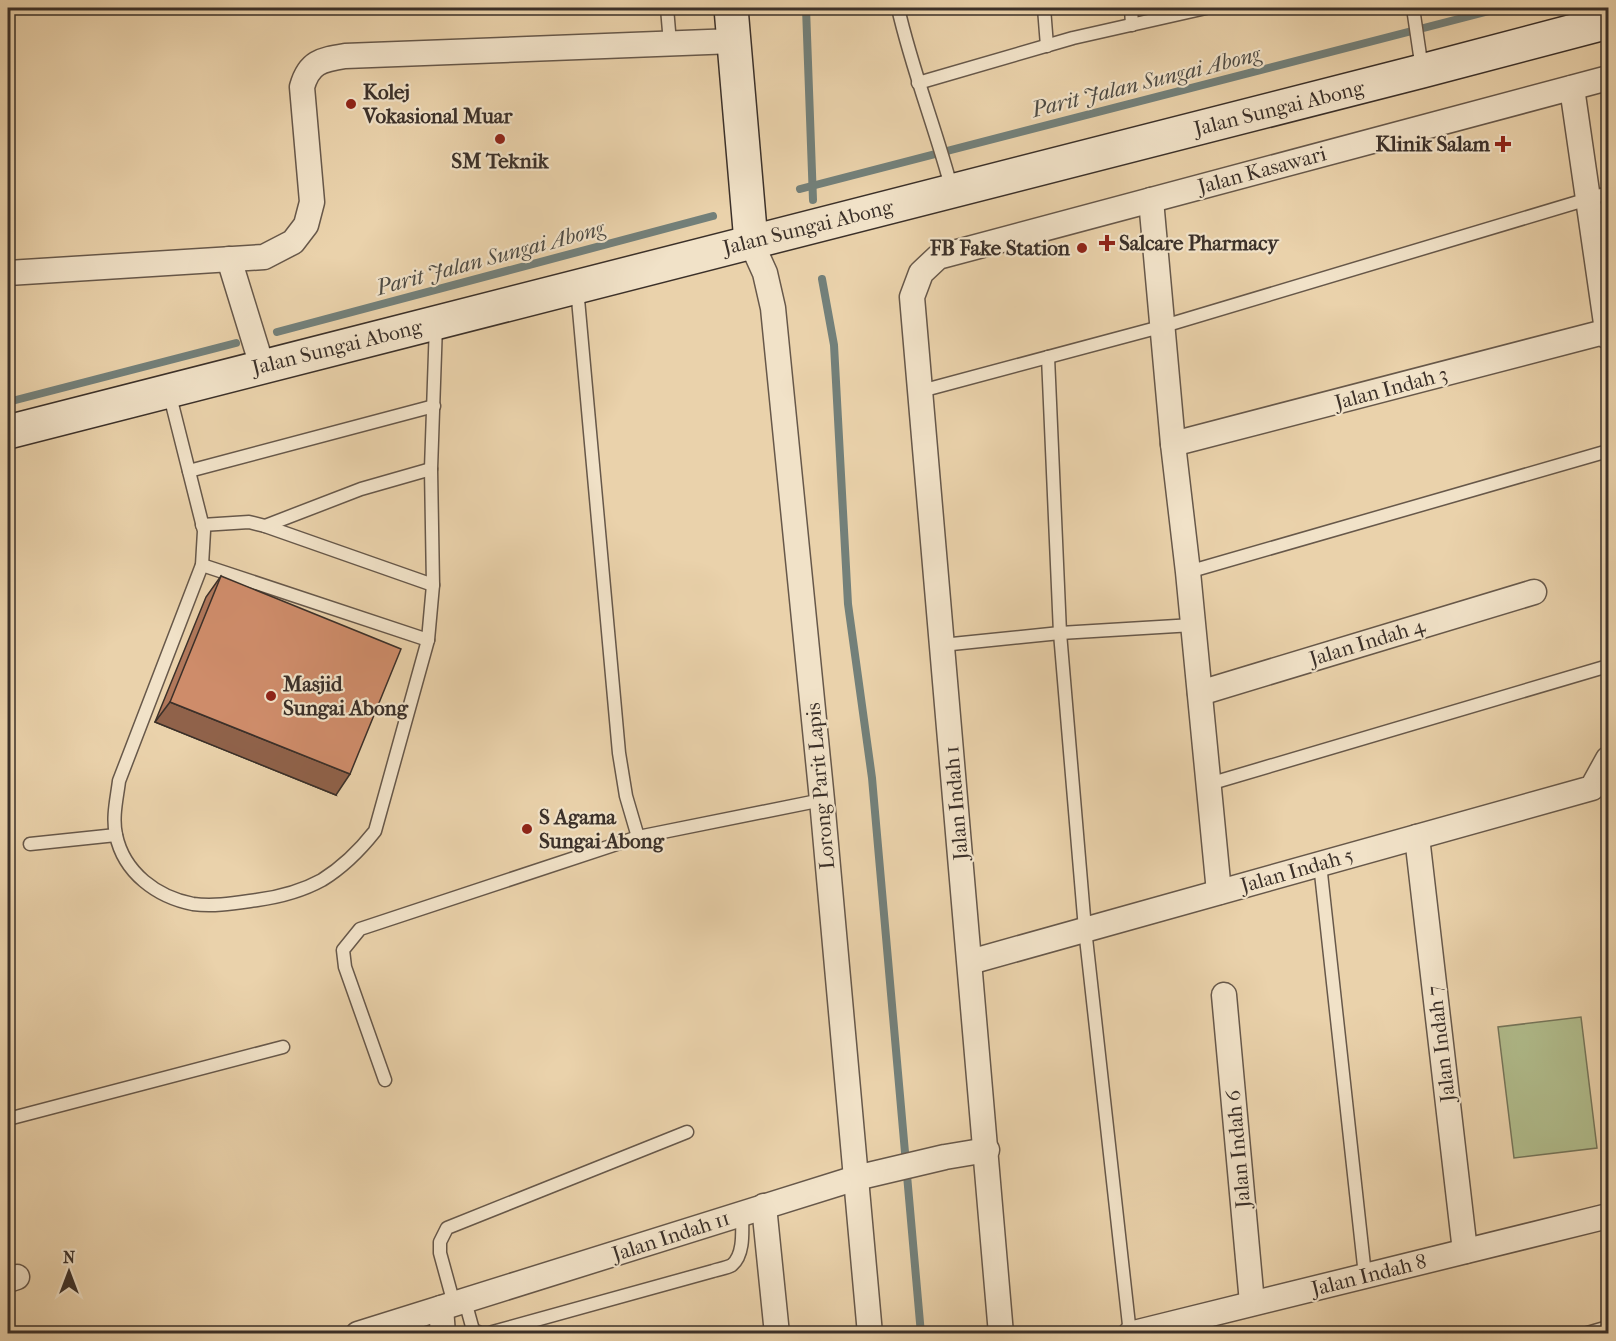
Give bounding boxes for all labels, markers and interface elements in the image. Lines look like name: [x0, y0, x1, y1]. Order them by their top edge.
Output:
water label: Parit Jalan Sungai Abong: [1028, 41, 1264, 123]
street label: Jalan Sungai Abong: [1190, 75, 1367, 141]
place label: Kolej Vokasional Muar: [362, 80, 514, 128]
marker: Kolej Vokasional Muar: [344, 97, 358, 111]
marker: SM Teknik: [493, 132, 507, 146]
place label: Klinik Salam: [1375, 132, 1491, 156]
marker: Klinik Salam: [1494, 135, 1512, 153]
street label: Jalan Kasawari: [1193, 141, 1329, 199]
place label: SM Teknik: [451, 149, 550, 173]
street label: Jalan Sungai Abong: [719, 194, 896, 260]
water label: Parit Jalan Sungai Abong: [372, 215, 608, 301]
place label: Salcare Pharmacy: [1119, 231, 1280, 255]
place label: FB Fake Station: [929, 236, 1071, 260]
marker: Salcare Pharmacy: [1100, 236, 1114, 250]
marker: FB Fake Station: [1075, 241, 1089, 255]
street label: Jalan Sungai Abong: [248, 314, 425, 380]
street label: Jalan Indah 3: [1330, 361, 1450, 415]
street label: Jalan Indah 4: [1304, 613, 1428, 672]
place label: Masjid Sungai Abong: [282, 672, 409, 720]
marker: Masjid Sungai Abong: [264, 689, 278, 703]
street label: Lorong Parit Lapis: [801, 701, 839, 870]
street label: Jalan Indah 1: [939, 745, 973, 863]
place label: S Agama Sungai Abong: [539, 805, 665, 853]
marker: S Agama Sungai Abong: [520, 822, 534, 836]
street label: Jalan Indah 5: [1236, 842, 1356, 898]
street label: Jalan Indah 7: [1422, 984, 1460, 1106]
street label: Jalan Indah 6: [1221, 1088, 1255, 1211]
street label: Jalan Indah 11: [607, 1206, 733, 1267]
north arrow: [39, 1242, 99, 1302]
text: N: [63, 1248, 76, 1267]
street label: Jalan Indah 8: [1307, 1249, 1429, 1301]

